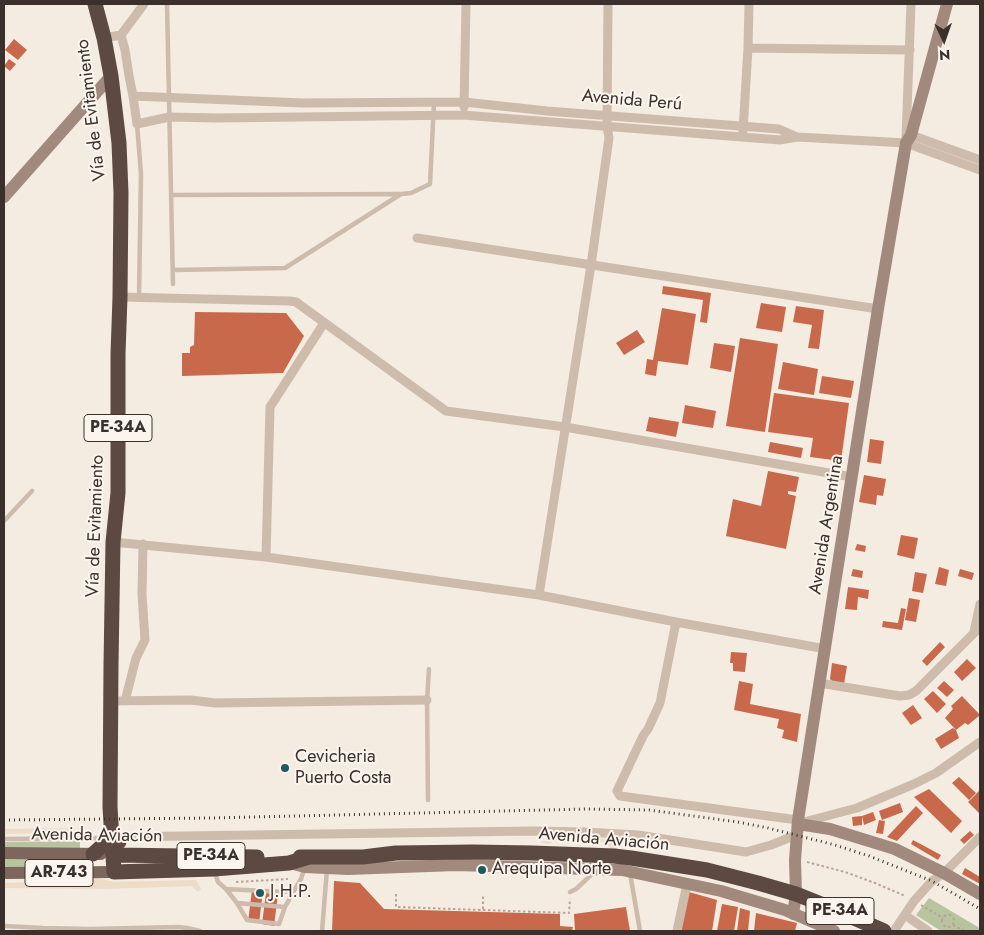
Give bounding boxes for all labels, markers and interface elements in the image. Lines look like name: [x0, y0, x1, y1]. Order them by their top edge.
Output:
north arrow: [919, 15, 969, 65]
street label: Vía de Evitamiento: [73, 38, 111, 182]
text: N: [939, 45, 951, 65]
street label: Avenida Perú: [581, 86, 683, 116]
road number: PE-34A: [84, 414, 152, 442]
street label: Vía de Evitamiento: [83, 454, 109, 598]
street label: Avenida Argentina: [805, 454, 849, 596]
place label: Cevicheria Puerto Costa: [295, 747, 391, 790]
marker: Cevicheria Puerto Costa: [279, 762, 291, 774]
street label: Avenida Aviación: [31, 824, 163, 848]
street label: Avenida Aviación: [538, 824, 670, 856]
road number: PE-34A: [177, 842, 245, 869]
place label: Arequipa Norte: [492, 859, 611, 881]
road number: AR-743: [25, 860, 93, 886]
marker: Arequipa Norte: [476, 864, 488, 876]
place label: J.H.P.: [270, 882, 312, 904]
marker: J.H.P.: [254, 887, 266, 899]
road number: PE-34A: [806, 898, 874, 924]

